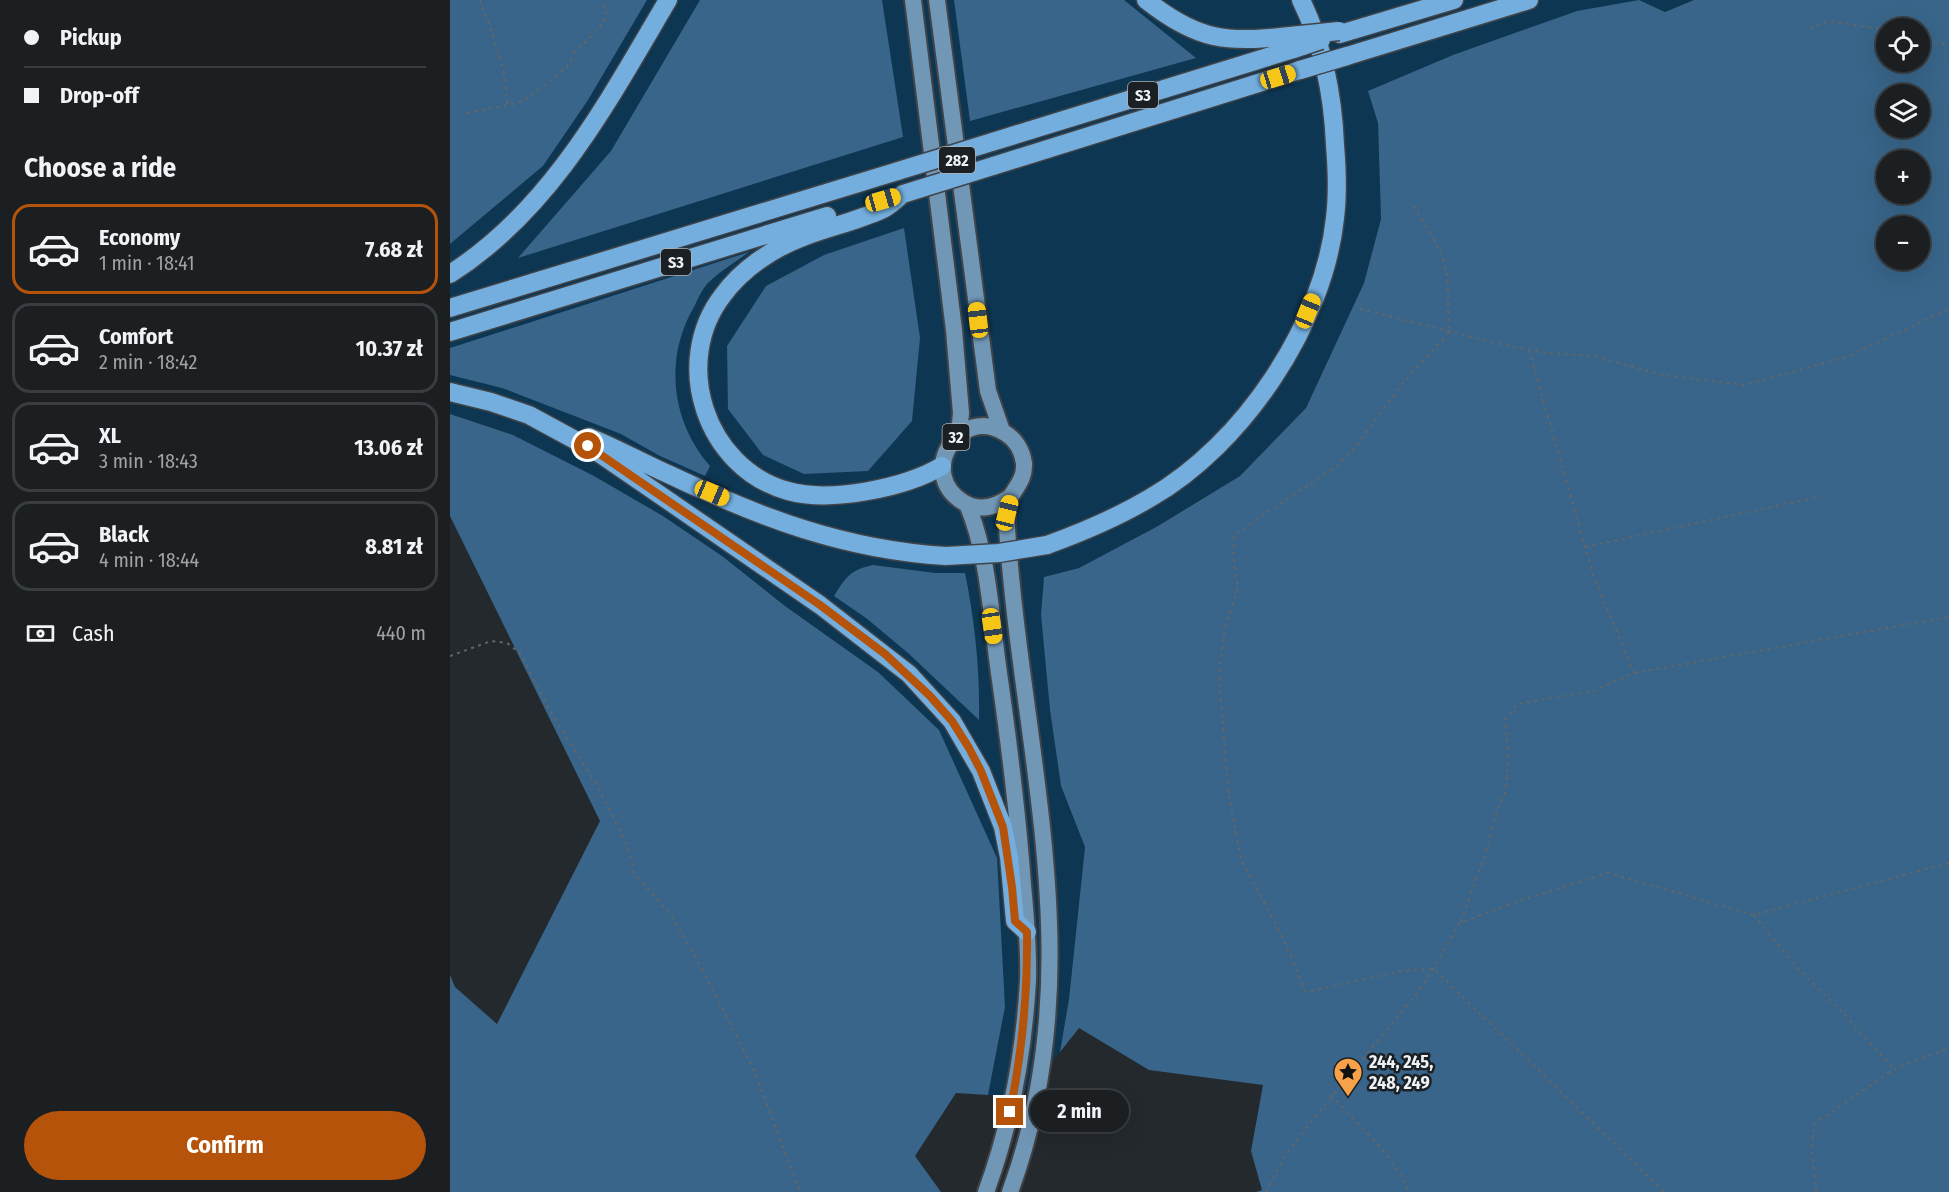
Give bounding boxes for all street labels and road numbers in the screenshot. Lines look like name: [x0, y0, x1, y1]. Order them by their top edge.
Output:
road number: S3: [1128, 82, 1158, 108]
road number: 282: [939, 147, 975, 173]
road number: S3: [661, 249, 691, 275]
road number: 32: [942, 424, 970, 450]

